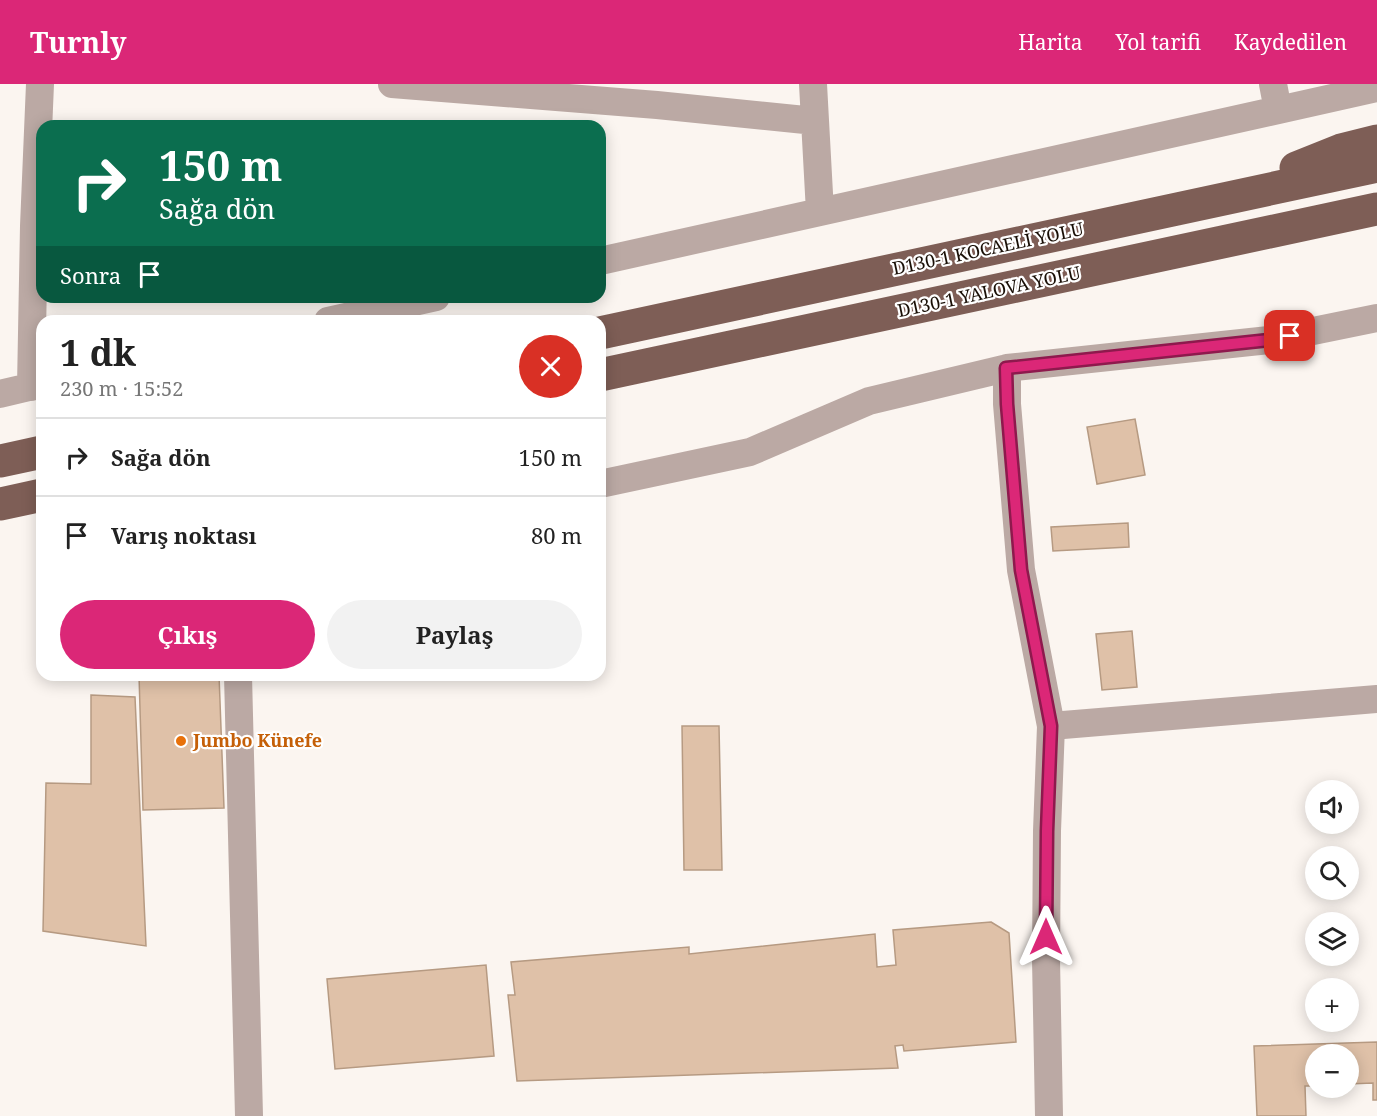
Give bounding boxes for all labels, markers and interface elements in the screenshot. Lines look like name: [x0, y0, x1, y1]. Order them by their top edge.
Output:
text: Turnly: [30, 23, 126, 61]
text: Harita: [1018, 28, 1082, 56]
text: Yol tarifi: [1115, 28, 1201, 56]
text: Kaydedilen: [1234, 28, 1347, 56]
text: 150 m: [159, 136, 283, 193]
icon: right: [60, 144, 138, 222]
text: Sağa dön: [159, 190, 275, 227]
street label: D130-1 KOCAELİ YOLU: [890, 216, 1086, 280]
icon: arrive: [133, 258, 166, 291]
text: Sonra: [60, 260, 121, 290]
street label: D130-1 YALOVA YOLU: [895, 260, 1083, 322]
pin: [1264, 310, 1315, 361]
icon: arrive: [1273, 319, 1306, 352]
text: 1 dk: [60, 328, 136, 377]
button: close: [519, 335, 582, 398]
text: 230 m · 15:52: [60, 375, 183, 402]
icon: right: [60, 441, 93, 474]
text: Sağa dön: [111, 442, 211, 472]
text: 150 m: [519, 442, 582, 472]
icon: arrive: [60, 519, 93, 552]
text: Varış noktası: [111, 520, 256, 550]
text: 80 m: [531, 520, 582, 550]
button: Çıkış: [60, 600, 315, 669]
button: Paylaş: [327, 600, 582, 669]
place label: Jumbo Künefe: [192, 728, 322, 752]
marker: Jumbo Künefe: [174, 734, 188, 748]
map controls: [1305, 780, 1359, 1098]
button: sound: [1305, 780, 1359, 834]
button: search: [1305, 846, 1359, 900]
position arrow: [1014, 905, 1078, 969]
button: layers: [1305, 912, 1359, 966]
button: +: [1305, 978, 1359, 1032]
button: −: [1305, 1044, 1359, 1098]

